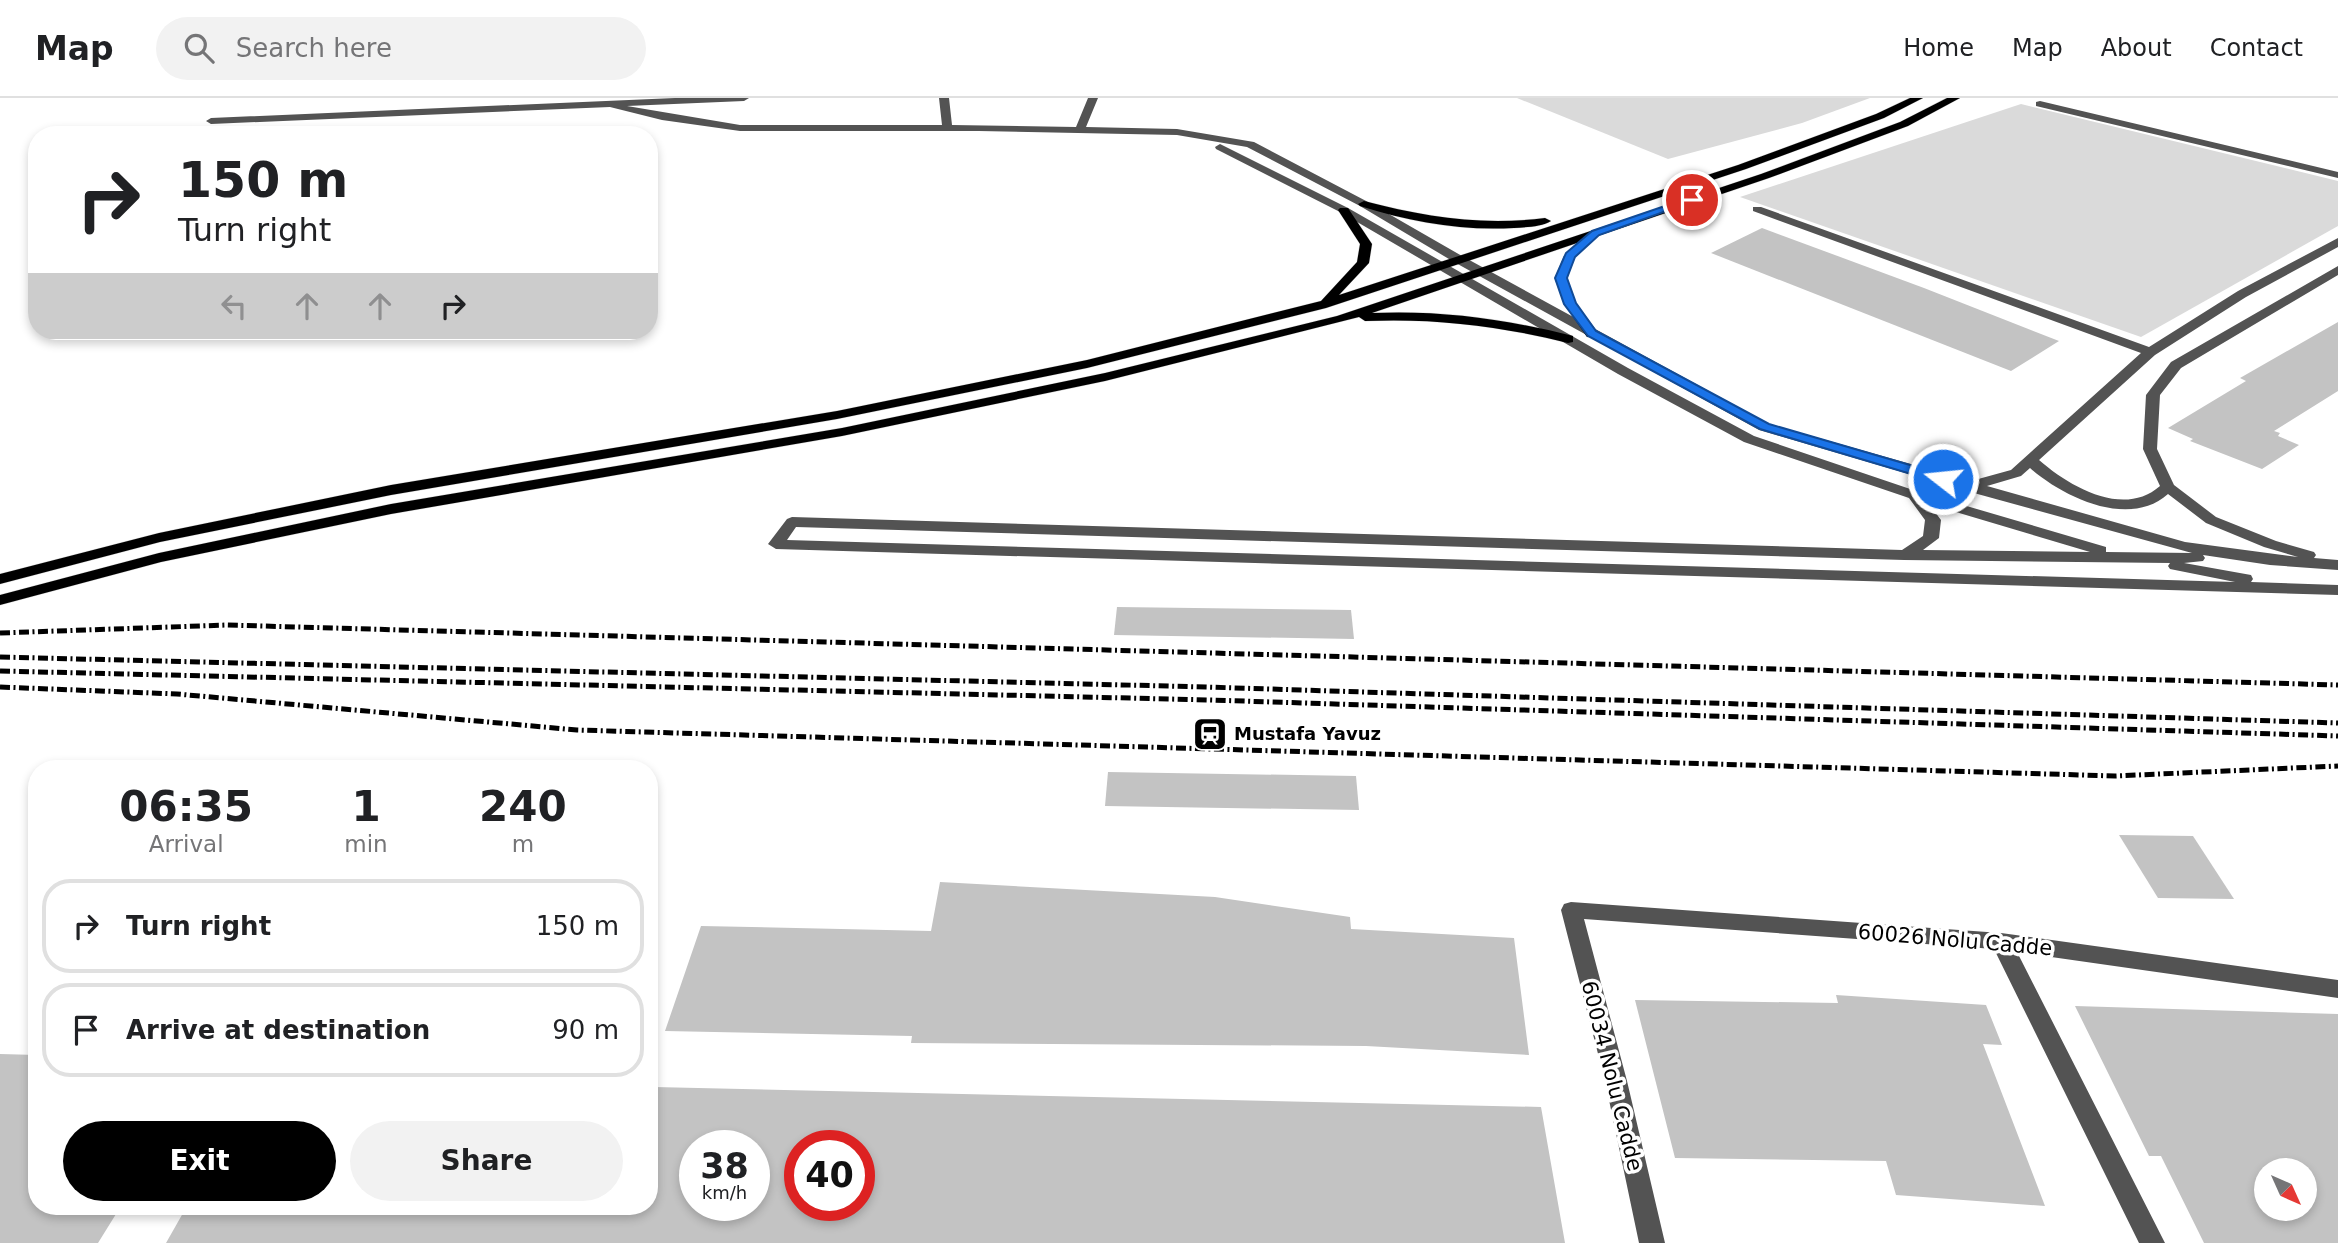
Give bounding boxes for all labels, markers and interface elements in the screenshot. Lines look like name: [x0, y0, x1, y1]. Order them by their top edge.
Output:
search box: [156, 17, 646, 80]
text: Map: [35, 29, 114, 68]
icon: search: [180, 29, 218, 67]
text: Search here: [236, 33, 392, 63]
text: Home: [1903, 34, 1974, 62]
text: Map: [2012, 34, 2063, 62]
text: About: [2101, 34, 2172, 62]
text: Contact: [2210, 34, 2303, 62]
text: 150 m: [178, 152, 348, 209]
icon: right: [63, 154, 154, 245]
pin: [1662, 170, 1722, 230]
icon: arrive: [1673, 181, 1711, 219]
text: Turn right: [178, 211, 331, 249]
icon: left: [215, 287, 253, 325]
icon: ahead: [288, 287, 326, 325]
icon: ahead: [361, 287, 399, 325]
icon: right: [434, 287, 472, 325]
position arrow: [1906, 442, 1980, 516]
station icon: Mustafa Yavuz: [1191, 715, 1229, 753]
place label: Mustafa Yavuz: [1234, 723, 1381, 744]
text: 06:35: [119, 782, 253, 831]
text: 1: [351, 782, 381, 831]
text: 240: [479, 782, 567, 831]
text: Arrival: [149, 831, 224, 857]
text: min: [344, 831, 388, 857]
text: m: [512, 831, 534, 857]
icon: right: [67, 907, 105, 945]
text: Turn right: [126, 911, 271, 941]
text: 150 m: [536, 911, 619, 941]
street label: 60026 Nolu Cadde: [1857, 920, 2053, 960]
street label: 60034 Nolu Cadde: [1577, 979, 1647, 1173]
icon: arrive: [67, 1011, 105, 1049]
text: Arrive at destination: [126, 1015, 430, 1045]
text: 90 m: [552, 1015, 619, 1045]
button: Exit: [63, 1121, 336, 1201]
button: Share: [350, 1121, 623, 1201]
speed limit sign: 40: [784, 1130, 875, 1221]
text: 38: [700, 1146, 749, 1186]
north arrow: [2254, 1158, 2317, 1222]
map controls: [2254, 1158, 2317, 1221]
text: km/h: [702, 1182, 747, 1203]

